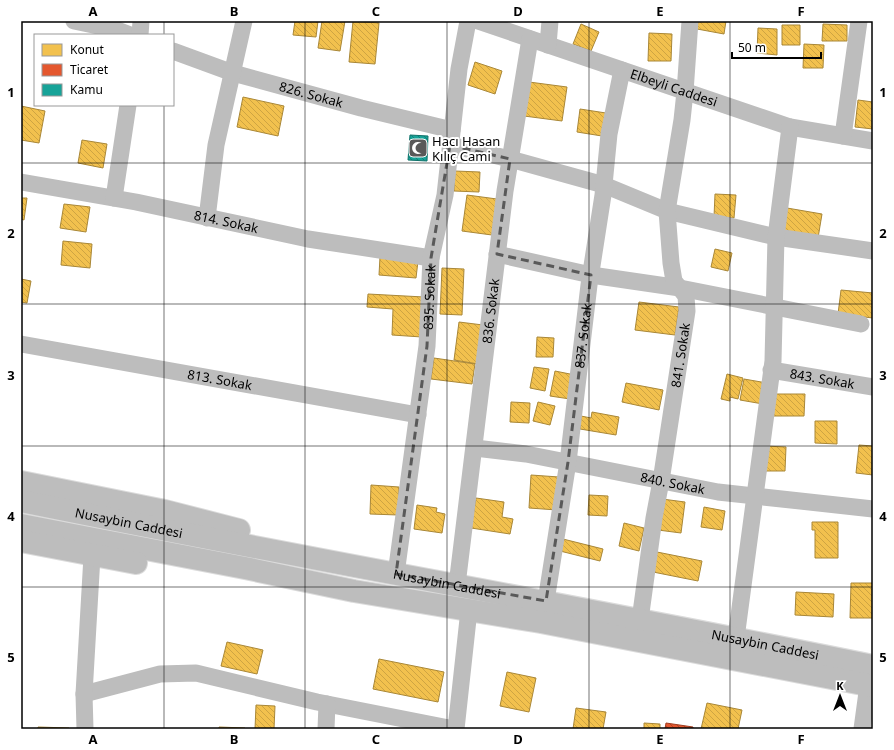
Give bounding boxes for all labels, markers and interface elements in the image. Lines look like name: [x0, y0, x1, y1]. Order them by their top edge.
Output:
text: A: [89, 2, 98, 20]
text: B: [230, 2, 238, 20]
text: C: [372, 2, 380, 20]
text: D: [513, 2, 523, 20]
text: E: [656, 2, 664, 20]
text: F: [797, 2, 805, 20]
legend: [34, 34, 174, 106]
scale bar: [732, 34, 821, 60]
text: 50 m: [738, 39, 766, 56]
text: Konut: [70, 41, 105, 58]
text: Ticaret: [70, 61, 109, 78]
street label: Elbeyli Caddesi: [628, 64, 720, 111]
street label: 826. Sokak: [277, 77, 345, 112]
text: Kamu: [70, 81, 103, 98]
text: 1: [7, 83, 15, 101]
text: 1: [879, 83, 887, 101]
place label: Hacı Hasan Kılıç Cami: [432, 132, 500, 165]
mosque icon: Hacı Hasan Kılıç Cami: [407, 137, 429, 159]
street label: 814. Sokak: [192, 206, 260, 237]
text: 2: [7, 224, 15, 242]
text: 2: [879, 224, 887, 242]
street label: 835. Sokak: [419, 264, 440, 330]
street label: 836. Sokak: [477, 277, 503, 345]
street label: 837. Sokak: [570, 302, 596, 369]
street label: 841. Sokak: [666, 321, 694, 389]
street label: 843. Sokak: [789, 364, 856, 393]
street label: 813. Sokak: [186, 365, 254, 394]
text: 3: [7, 366, 15, 384]
text: 3: [879, 366, 887, 384]
street label: 840. Sokak: [639, 468, 707, 498]
street label: Nusaybin Caddesi: [73, 503, 184, 542]
text: 4: [7, 507, 15, 525]
text: 4: [879, 507, 887, 525]
street label: Nusaybin Caddesi: [392, 565, 502, 603]
street label: Nusaybin Caddesi: [710, 625, 821, 664]
text: 5: [7, 648, 15, 666]
text: 5: [879, 648, 887, 666]
north arrow: [820, 676, 860, 716]
text: K: [836, 678, 844, 693]
text: A: [89, 730, 98, 748]
text: B: [230, 730, 238, 748]
text: C: [372, 730, 380, 748]
text: D: [513, 730, 523, 748]
text: E: [656, 730, 664, 748]
text: F: [797, 730, 805, 748]

